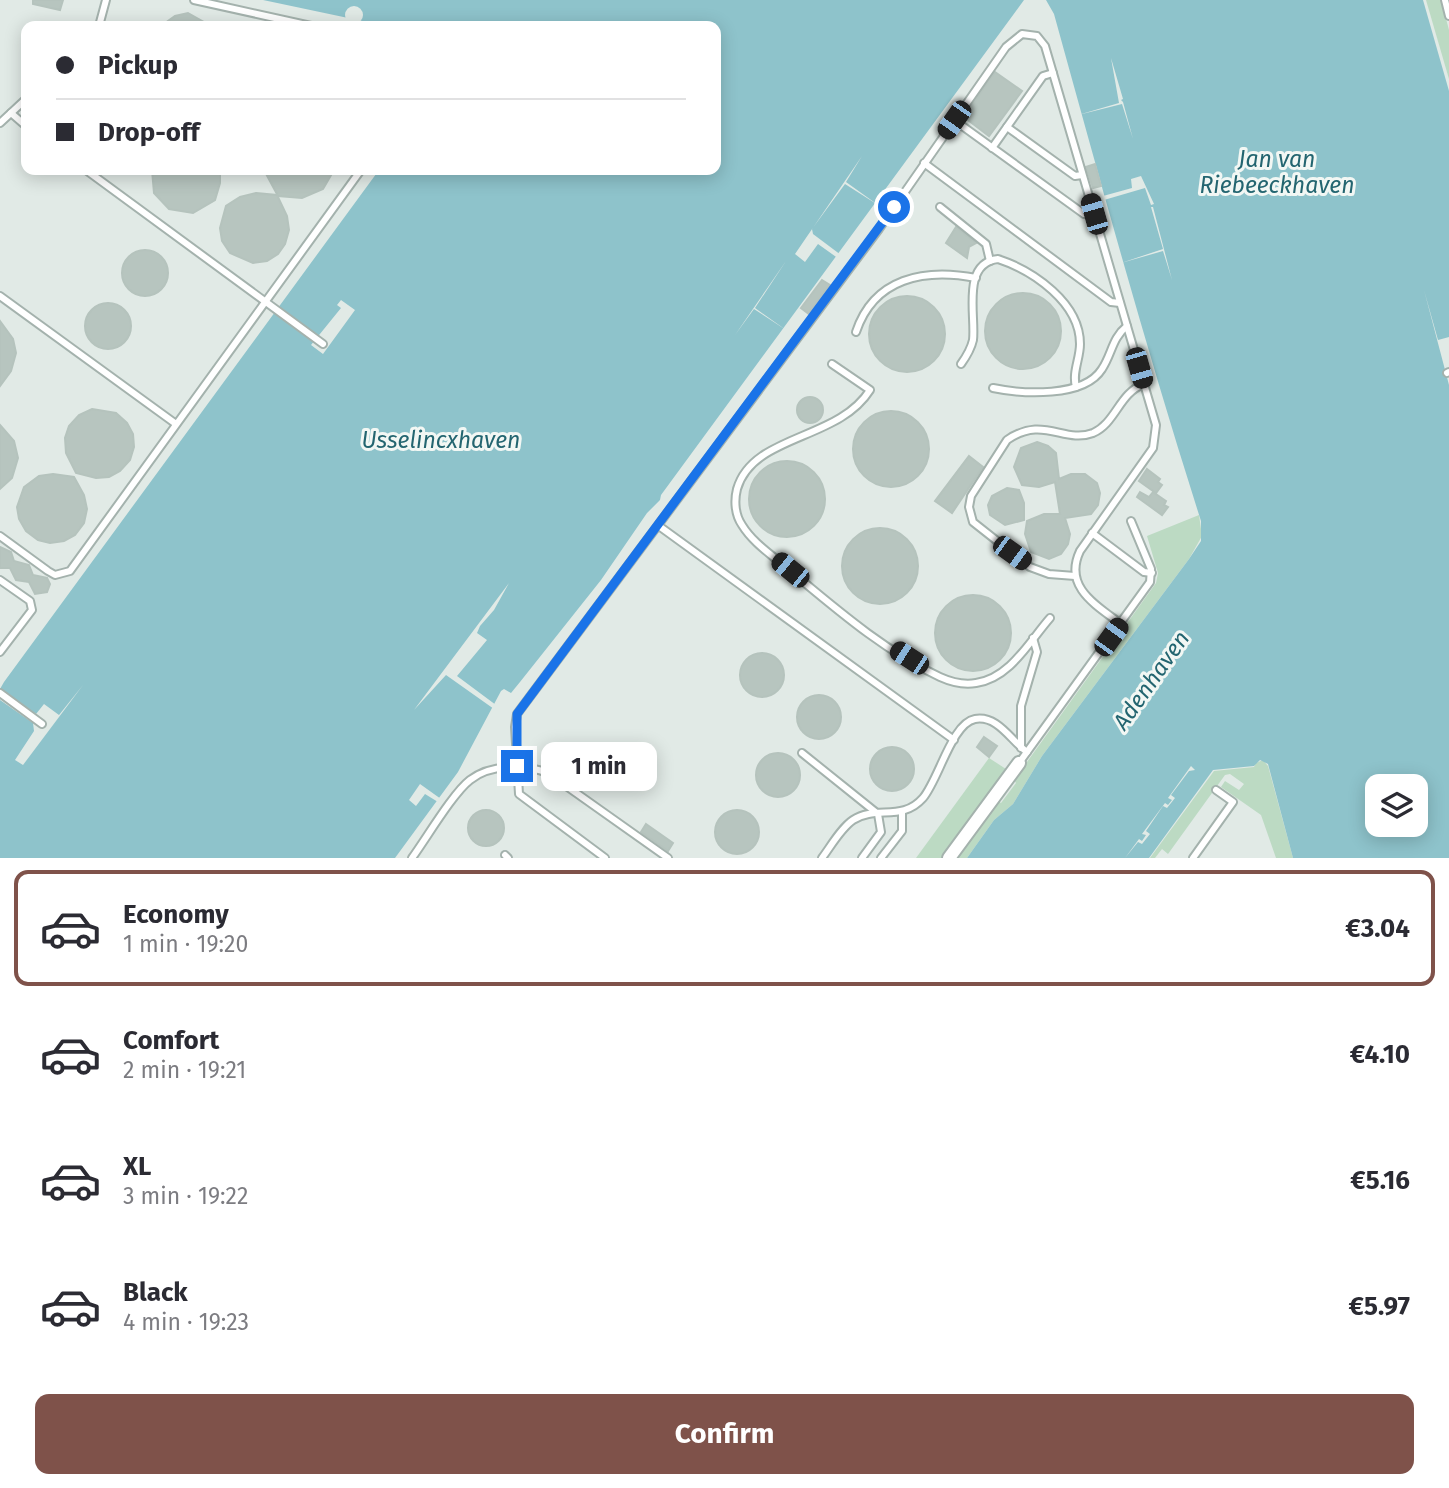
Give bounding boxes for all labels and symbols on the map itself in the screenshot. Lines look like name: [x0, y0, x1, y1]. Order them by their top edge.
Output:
car: [934, 97, 975, 143]
water label: Jan van Riebeeckhaven: [1200, 145, 1355, 199]
route start: [878, 191, 910, 223]
car: [1079, 191, 1110, 237]
car: [1124, 345, 1155, 391]
water label: Usselincxhaven: [362, 426, 520, 454]
car: [989, 532, 1036, 574]
car: [768, 549, 813, 591]
car: [1091, 614, 1132, 660]
water label: Adenhaven: [1106, 625, 1195, 736]
car: [886, 638, 933, 678]
callout: 1 min: [542, 742, 657, 790]
route end: [501, 750, 533, 782]

